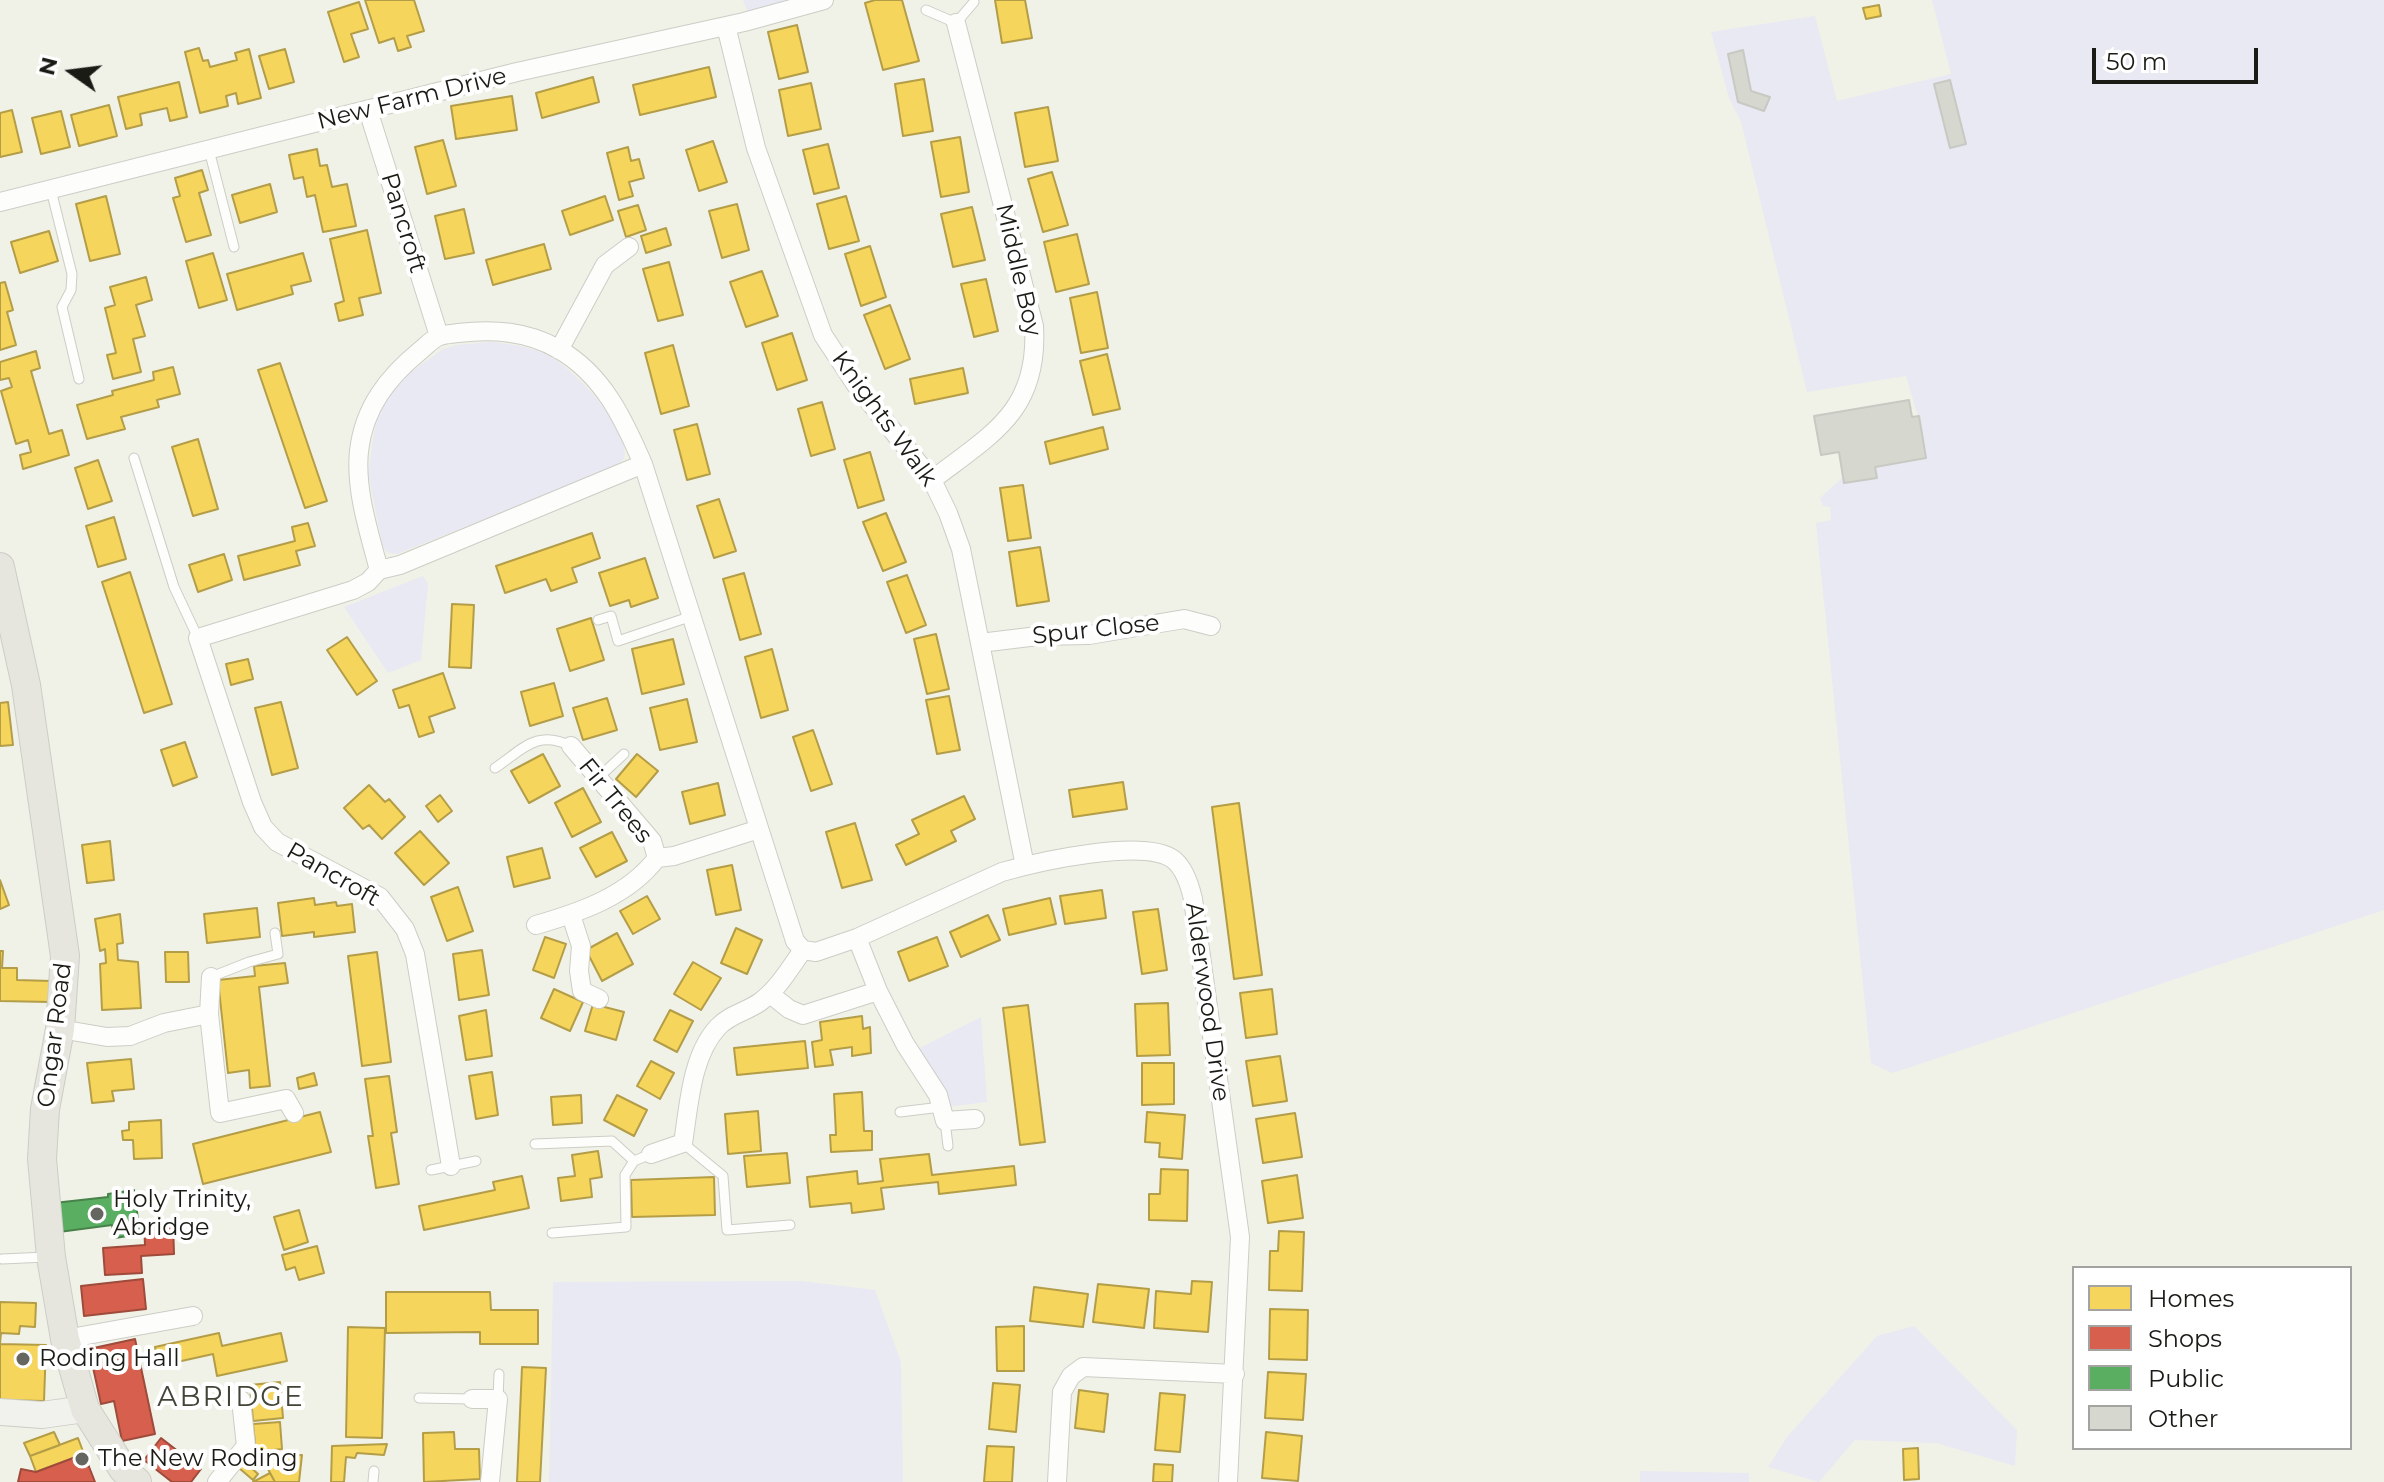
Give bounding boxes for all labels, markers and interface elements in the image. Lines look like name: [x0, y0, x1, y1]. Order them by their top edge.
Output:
north arrow: [32, 32, 112, 112]
scale bar: [2096, 32, 2262, 82]
text: 50 m: [2106, 47, 2167, 76]
text: N: [33, 54, 63, 78]
street label: New Farm Drive: [314, 62, 510, 136]
street label: Pancroft: [374, 170, 432, 276]
street label: Middle Boy: [989, 201, 1047, 339]
street label: Knights Walk: [825, 346, 943, 492]
street label: Spur Close: [1031, 609, 1161, 651]
street label: Fir Trees: [572, 753, 658, 849]
street label: Pancroft: [281, 837, 385, 913]
street label: Alderwood Drive: [1179, 901, 1235, 1103]
street label: Ongar Road: [32, 961, 78, 1109]
place label: Holy Trinity, Abridge: [113, 1186, 251, 1242]
marker: Holy Trinity, Abridge: [88, 1205, 106, 1223]
legend: [2072, 1266, 2352, 1450]
text: Homes: [2148, 1284, 2234, 1313]
text: Shops: [2148, 1324, 2222, 1353]
place label: Roding Hall: [39, 1345, 180, 1373]
marker: Roding Hall: [14, 1350, 32, 1368]
text: Public: [2148, 1364, 2224, 1393]
district label: ABRIDGE: [157, 1381, 305, 1415]
text: Other: [2148, 1404, 2218, 1433]
place label: The New Roding: [98, 1445, 298, 1473]
marker: The New Roding: [73, 1450, 91, 1468]

